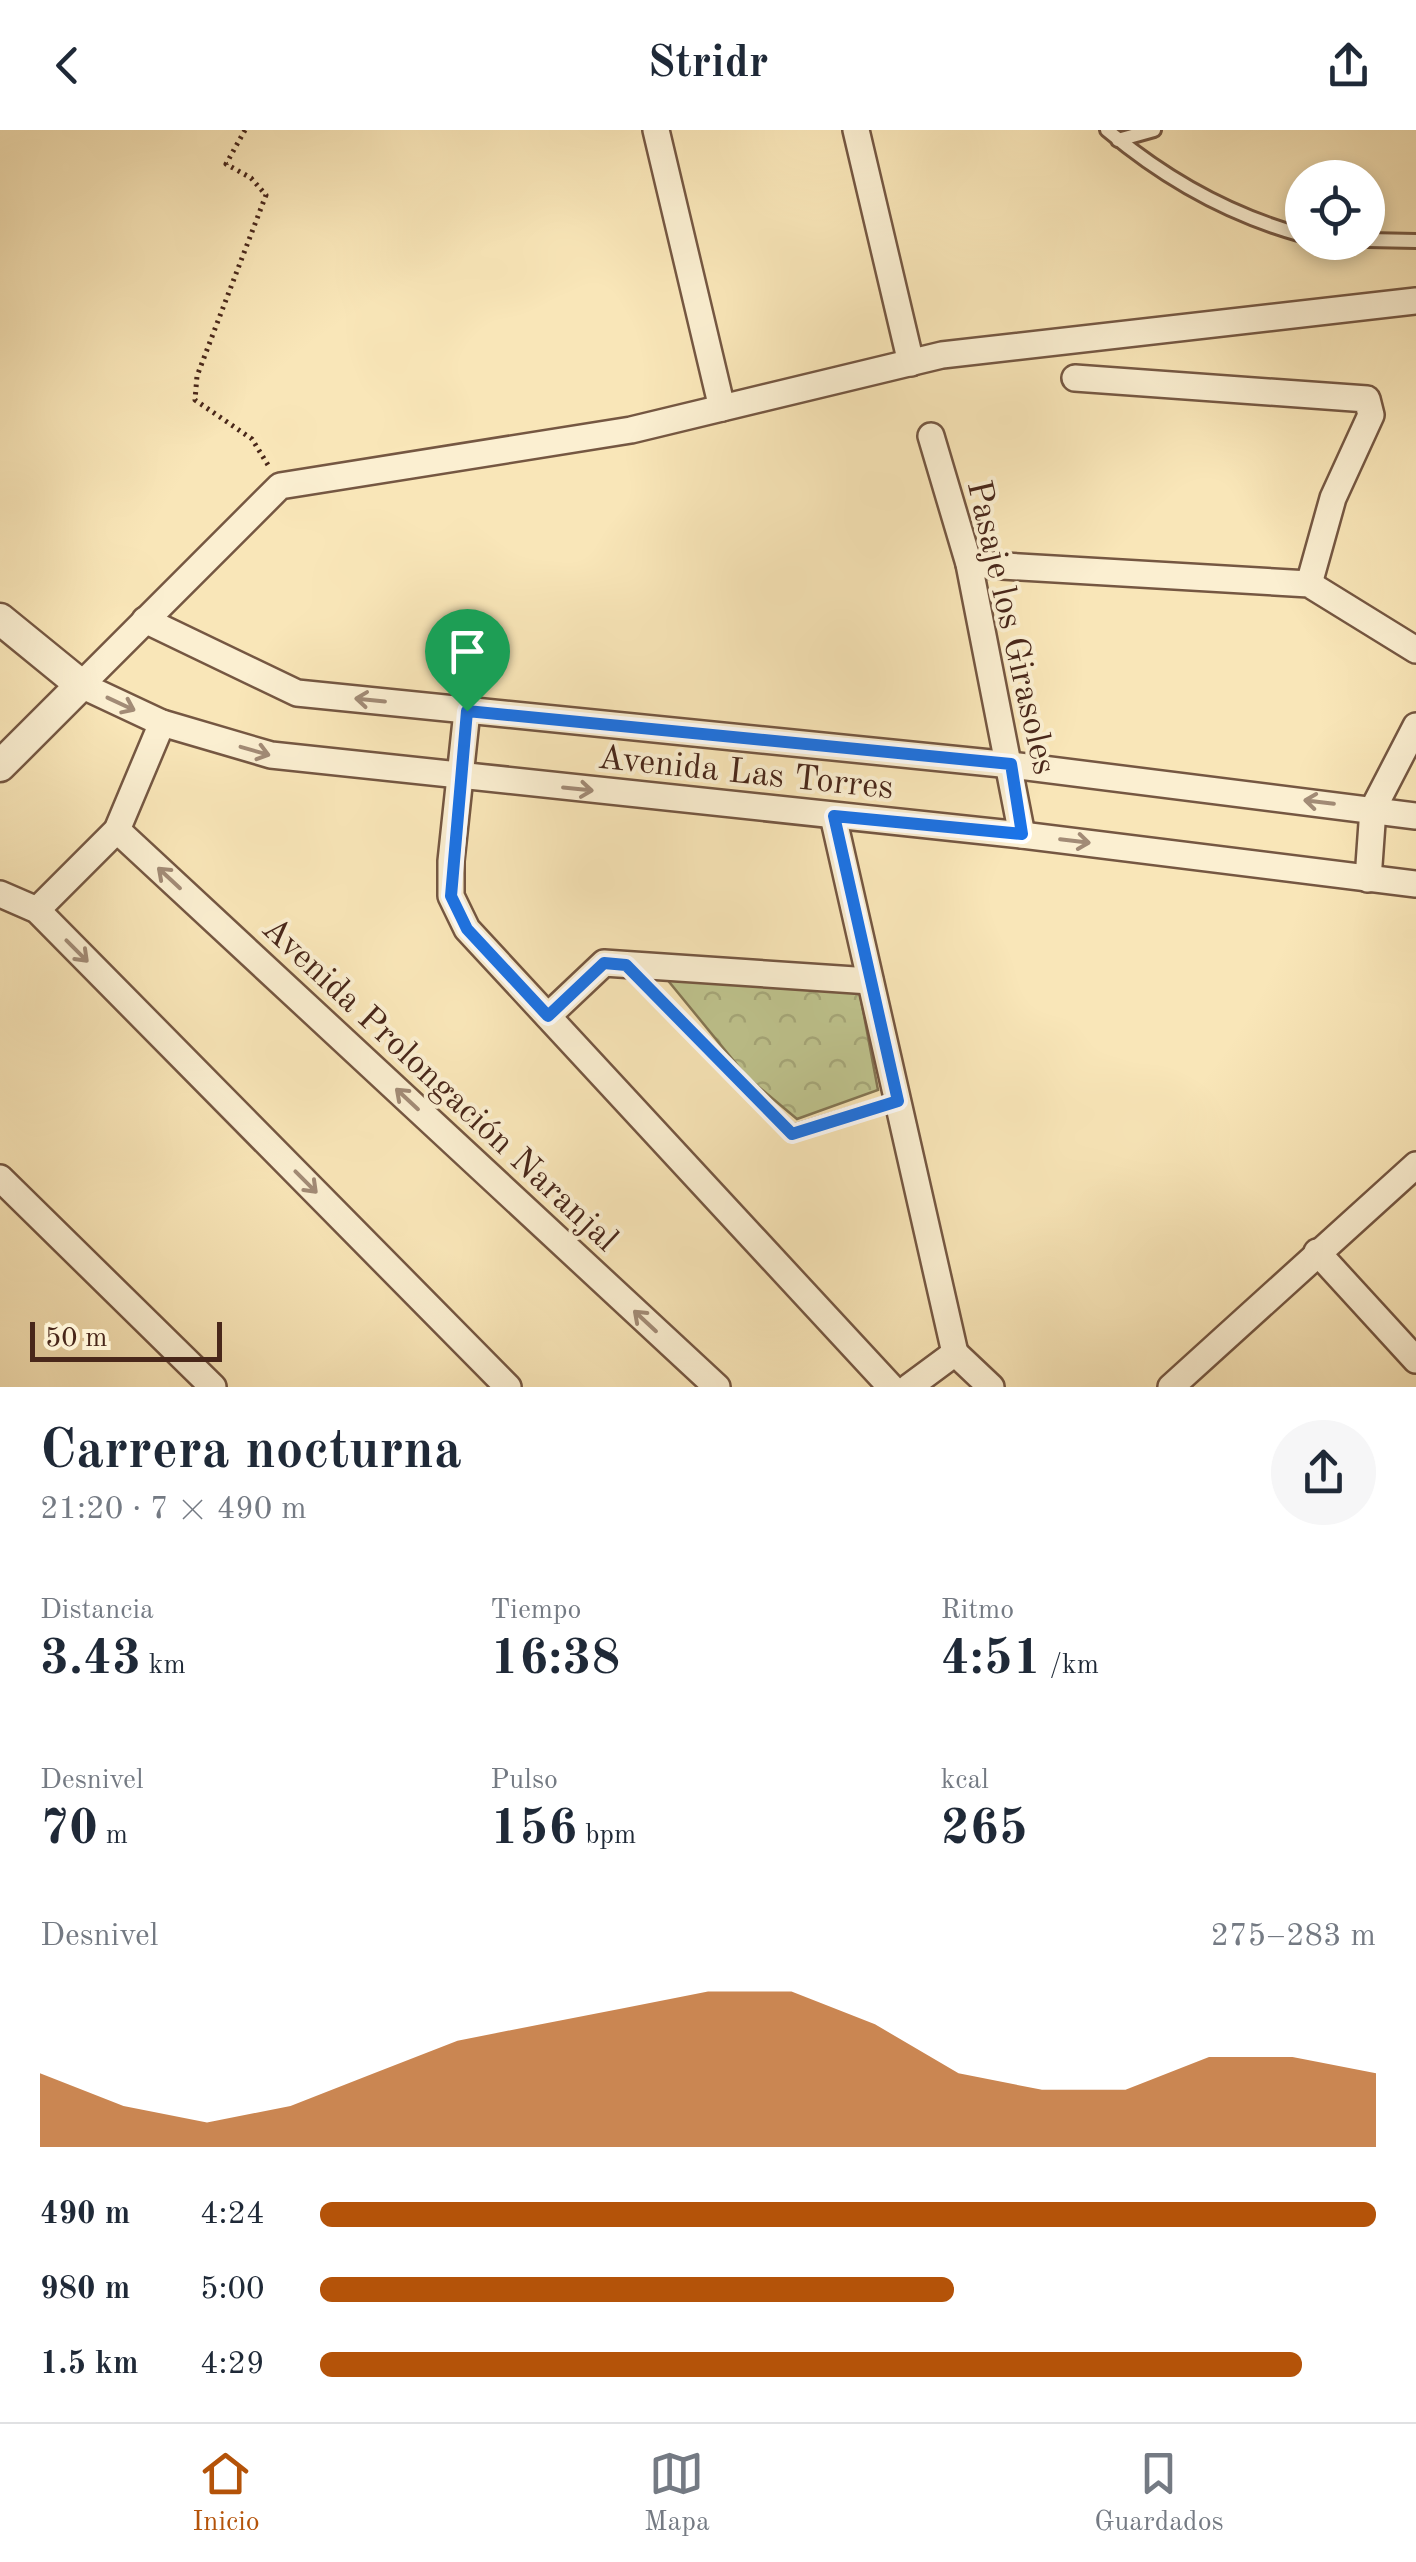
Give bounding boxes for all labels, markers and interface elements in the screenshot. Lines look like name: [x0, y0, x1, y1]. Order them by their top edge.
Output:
icon: back: [40, 38, 95, 93]
icon: share: [1321, 38, 1376, 93]
text: Stridr: [648, 42, 768, 87]
map controls: [1285, 160, 1385, 260]
button: locate: [1285, 160, 1385, 260]
street label: Pasaje los Girasoles: [960, 477, 1061, 778]
pin: [425, 609, 510, 712]
icon: arrive: [440, 624, 495, 679]
one-way arrow: [354, 691, 387, 710]
one-way arrow: [105, 696, 135, 715]
street label: Avenida Las Torres: [596, 741, 895, 806]
one-way arrow: [239, 742, 271, 761]
one-way arrow: [561, 780, 593, 799]
one-way arrow: [1304, 792, 1336, 811]
one-way arrow: [1058, 833, 1091, 851]
one-way arrow: [157, 867, 182, 890]
street label: Avenida Prolongación Naranjal: [255, 911, 624, 1259]
one-way arrow: [65, 938, 89, 962]
one-way arrow: [395, 1088, 420, 1111]
one-way arrow: [293, 1170, 317, 1194]
one-way arrow: [634, 1309, 658, 1333]
scale bar: [30, 1317, 222, 1362]
text: 50 m: [45, 1325, 108, 1353]
button: share: [1271, 1420, 1376, 1525]
text: Carrera nocturna: [40, 1425, 462, 1480]
text: 21:20 · 7 × 490 m: [40, 1494, 307, 1526]
text: Distancia: [40, 1597, 154, 1625]
text: Tiempo: [490, 1597, 581, 1625]
text: Ritmo: [941, 1597, 1014, 1625]
text: 3.43: [40, 1635, 141, 1685]
text: 16:38: [490, 1635, 620, 1685]
text: 4:51: [941, 1635, 1042, 1685]
text: km: [141, 1652, 186, 1680]
text: /km: [1042, 1652, 1099, 1680]
text: Desnivel: [40, 1767, 144, 1795]
text: Pulso: [490, 1767, 558, 1795]
text: kcal: [941, 1767, 989, 1795]
text: 70: [40, 1805, 98, 1855]
text: 156: [490, 1805, 577, 1855]
text: 265: [941, 1805, 1028, 1855]
text: m: [98, 1822, 128, 1850]
text: bpm: [577, 1822, 636, 1850]
text: Desnivel: [40, 1921, 158, 1953]
text: 275–283 m: [1210, 1921, 1376, 1953]
text: 490 m: [40, 2199, 130, 2231]
text: 4:24: [200, 2199, 265, 2231]
text: 980 m: [40, 2274, 130, 2306]
text: 5:00: [200, 2274, 265, 2306]
text: 1.5 km: [40, 2349, 139, 2381]
text: 4:29: [200, 2349, 265, 2381]
tab: Inicio: [192, 2446, 260, 2541]
tab: Mapa: [644, 2446, 710, 2541]
tab: Guardados: [1094, 2446, 1224, 2541]

